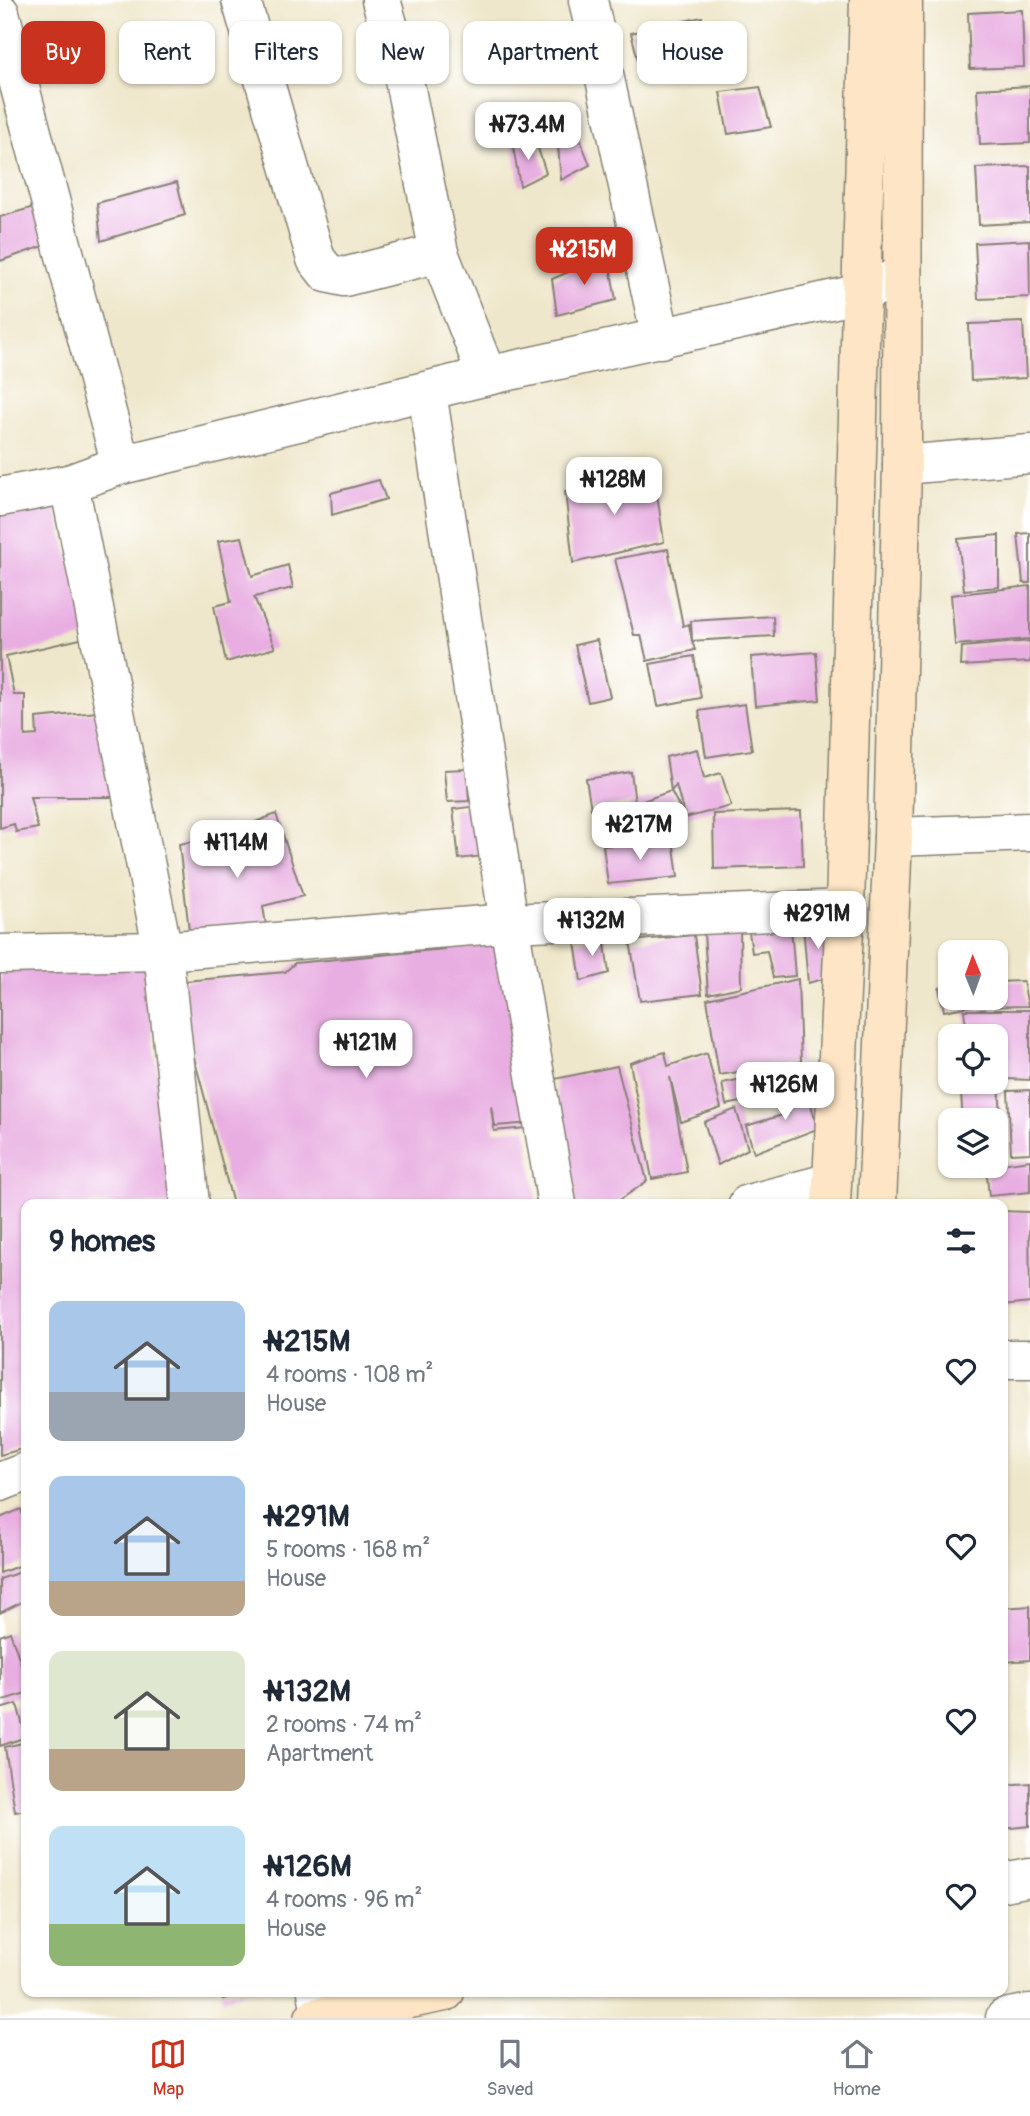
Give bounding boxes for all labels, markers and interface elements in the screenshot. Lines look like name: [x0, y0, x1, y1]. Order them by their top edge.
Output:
chip: Buy: [21, 21, 105, 84]
chip: Rent: [119, 21, 215, 84]
chip: Filters: [229, 21, 342, 84]
chip: New: [356, 21, 449, 84]
chip: Apartment: [463, 21, 623, 84]
chip: House: [637, 21, 747, 84]
pin: ₦73.4M: [471, 102, 585, 162]
text: ₦73.4M: [491, 110, 565, 139]
pin: ₦215M: [535, 228, 633, 287]
text: ₦215M: [552, 235, 616, 264]
pin: ₦128M: [565, 458, 663, 517]
text: ₦128M: [582, 465, 646, 494]
pin: ₦217M: [591, 802, 689, 862]
text: ₦217M: [608, 810, 672, 839]
pin: ₦114M: [188, 820, 286, 880]
text: ₦114M: [206, 828, 268, 857]
pin: ₦291M: [769, 892, 867, 951]
pin: ₦132M: [543, 898, 641, 958]
text: ₦291M: [786, 899, 850, 928]
text: ₦132M: [559, 906, 625, 935]
north arrow: [938, 940, 1008, 1010]
map controls: [938, 940, 1008, 1178]
pin: ₦121M: [317, 1020, 415, 1080]
button: locate: [938, 1024, 1008, 1094]
text: ₦121M: [335, 1028, 397, 1057]
pin: ₦126M: [736, 1062, 834, 1122]
text: ₦126M: [752, 1070, 818, 1099]
button: layers: [938, 1108, 1008, 1178]
icon: filters: [942, 1222, 980, 1260]
text: 9 homes: [49, 1223, 155, 1260]
text: ₦215M: [266, 1323, 350, 1360]
icon: home: [105, 1329, 189, 1413]
icon: heart: [942, 1352, 980, 1390]
text: 4 rooms · 108 m²: [266, 1360, 433, 1389]
text: House: [266, 1389, 326, 1418]
text: ₦291M: [266, 1498, 350, 1535]
icon: home: [105, 1504, 189, 1588]
icon: heart: [942, 1527, 980, 1565]
text: 5 rooms · 168 m²: [266, 1535, 430, 1564]
text: House: [266, 1564, 326, 1593]
text: ₦132M: [266, 1673, 351, 1710]
icon: home: [105, 1679, 189, 1763]
icon: heart: [942, 1702, 980, 1740]
text: 2 rooms · 74 m²: [266, 1710, 422, 1739]
text: Apartment: [266, 1739, 373, 1768]
text: ₦126M: [266, 1848, 352, 1885]
icon: home: [105, 1854, 189, 1938]
icon: heart: [942, 1877, 980, 1915]
text: 4 rooms · 96 m²: [266, 1885, 422, 1914]
text: House: [266, 1914, 326, 1943]
tab: Map: [149, 2035, 187, 2101]
tab: Saved: [486, 2035, 534, 2101]
tab: Home: [833, 2035, 881, 2101]

